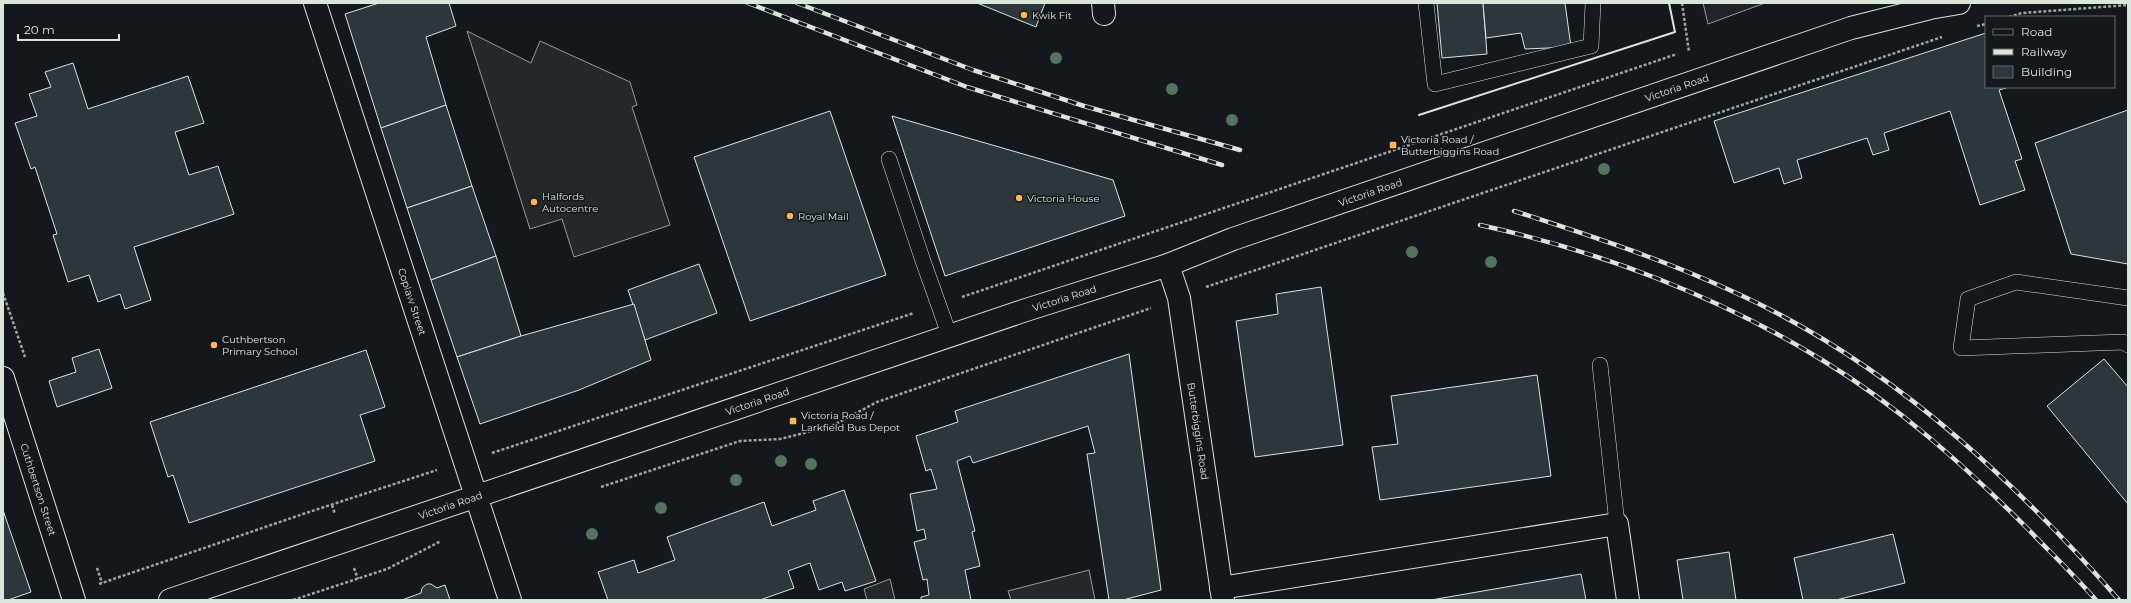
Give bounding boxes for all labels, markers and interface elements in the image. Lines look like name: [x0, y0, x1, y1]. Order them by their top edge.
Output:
place label: Kwik Fit: [1032, 9, 1072, 22]
marker: Kwik Fit: [1019, 10, 1029, 20]
scale bar: [18, 16, 119, 42]
legend: [1985, 16, 2115, 88]
text: 20 m: [24, 22, 55, 37]
text: Road: [2021, 24, 2052, 39]
text: Railway: [2021, 44, 2067, 59]
text: Building: [2021, 64, 2072, 79]
street label: Victoria Road: [1643, 71, 1711, 105]
place label: Victoria Road / Butterbiggins Road: [1401, 133, 1499, 158]
marker: Victoria Road / Butterbiggins Road: [1388, 140, 1398, 150]
street label: Victoria Road: [1337, 176, 1404, 210]
place label: Halfords Autocentre: [542, 190, 598, 215]
place label: Victoria House: [1027, 192, 1100, 205]
marker: Victoria House: [1014, 193, 1024, 203]
marker: Halfords Autocentre: [529, 197, 539, 207]
place label: Royal Mail: [798, 210, 849, 223]
marker: Royal Mail: [785, 211, 795, 221]
street label: Coplaw Street: [395, 266, 429, 337]
street label: Victoria Road: [1031, 282, 1098, 315]
place label: Cuthbertson Primary School: [222, 333, 298, 358]
marker: Cuthbertson Primary School: [209, 340, 219, 350]
street label: Butterbiggins Road: [1184, 381, 1211, 481]
street label: Victoria Road: [724, 385, 791, 418]
place label: Victoria Road / Larkfield Bus Depot: [801, 409, 900, 434]
marker: Victoria Road / Larkfield Bus Depot: [788, 416, 798, 426]
street label: Cuthbertson Street: [17, 442, 59, 537]
street label: Victoria Road: [417, 489, 484, 522]

